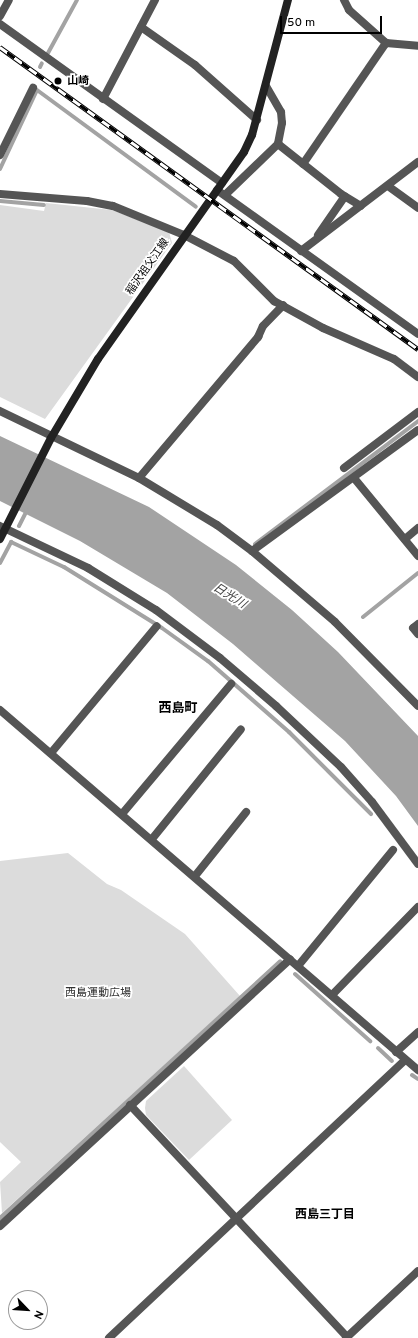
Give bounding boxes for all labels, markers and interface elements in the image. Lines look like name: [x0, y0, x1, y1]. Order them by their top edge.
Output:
scale bar: [282, 8, 384, 34]
text: 50 m: [287, 15, 315, 31]
place label: 山崎: [67, 74, 89, 88]
marker: 山崎: [52, 75, 64, 87]
street label: 稲沢祖父江線: [124, 236, 172, 298]
water label: 日光川: [210, 581, 248, 613]
district label: 西島町: [159, 701, 197, 717]
park label: 西島運動広場: [65, 986, 131, 1000]
district label: 西島三丁目: [295, 1209, 355, 1223]
north arrow: [8, 1290, 48, 1330]
text: N: [30, 1308, 46, 1321]

